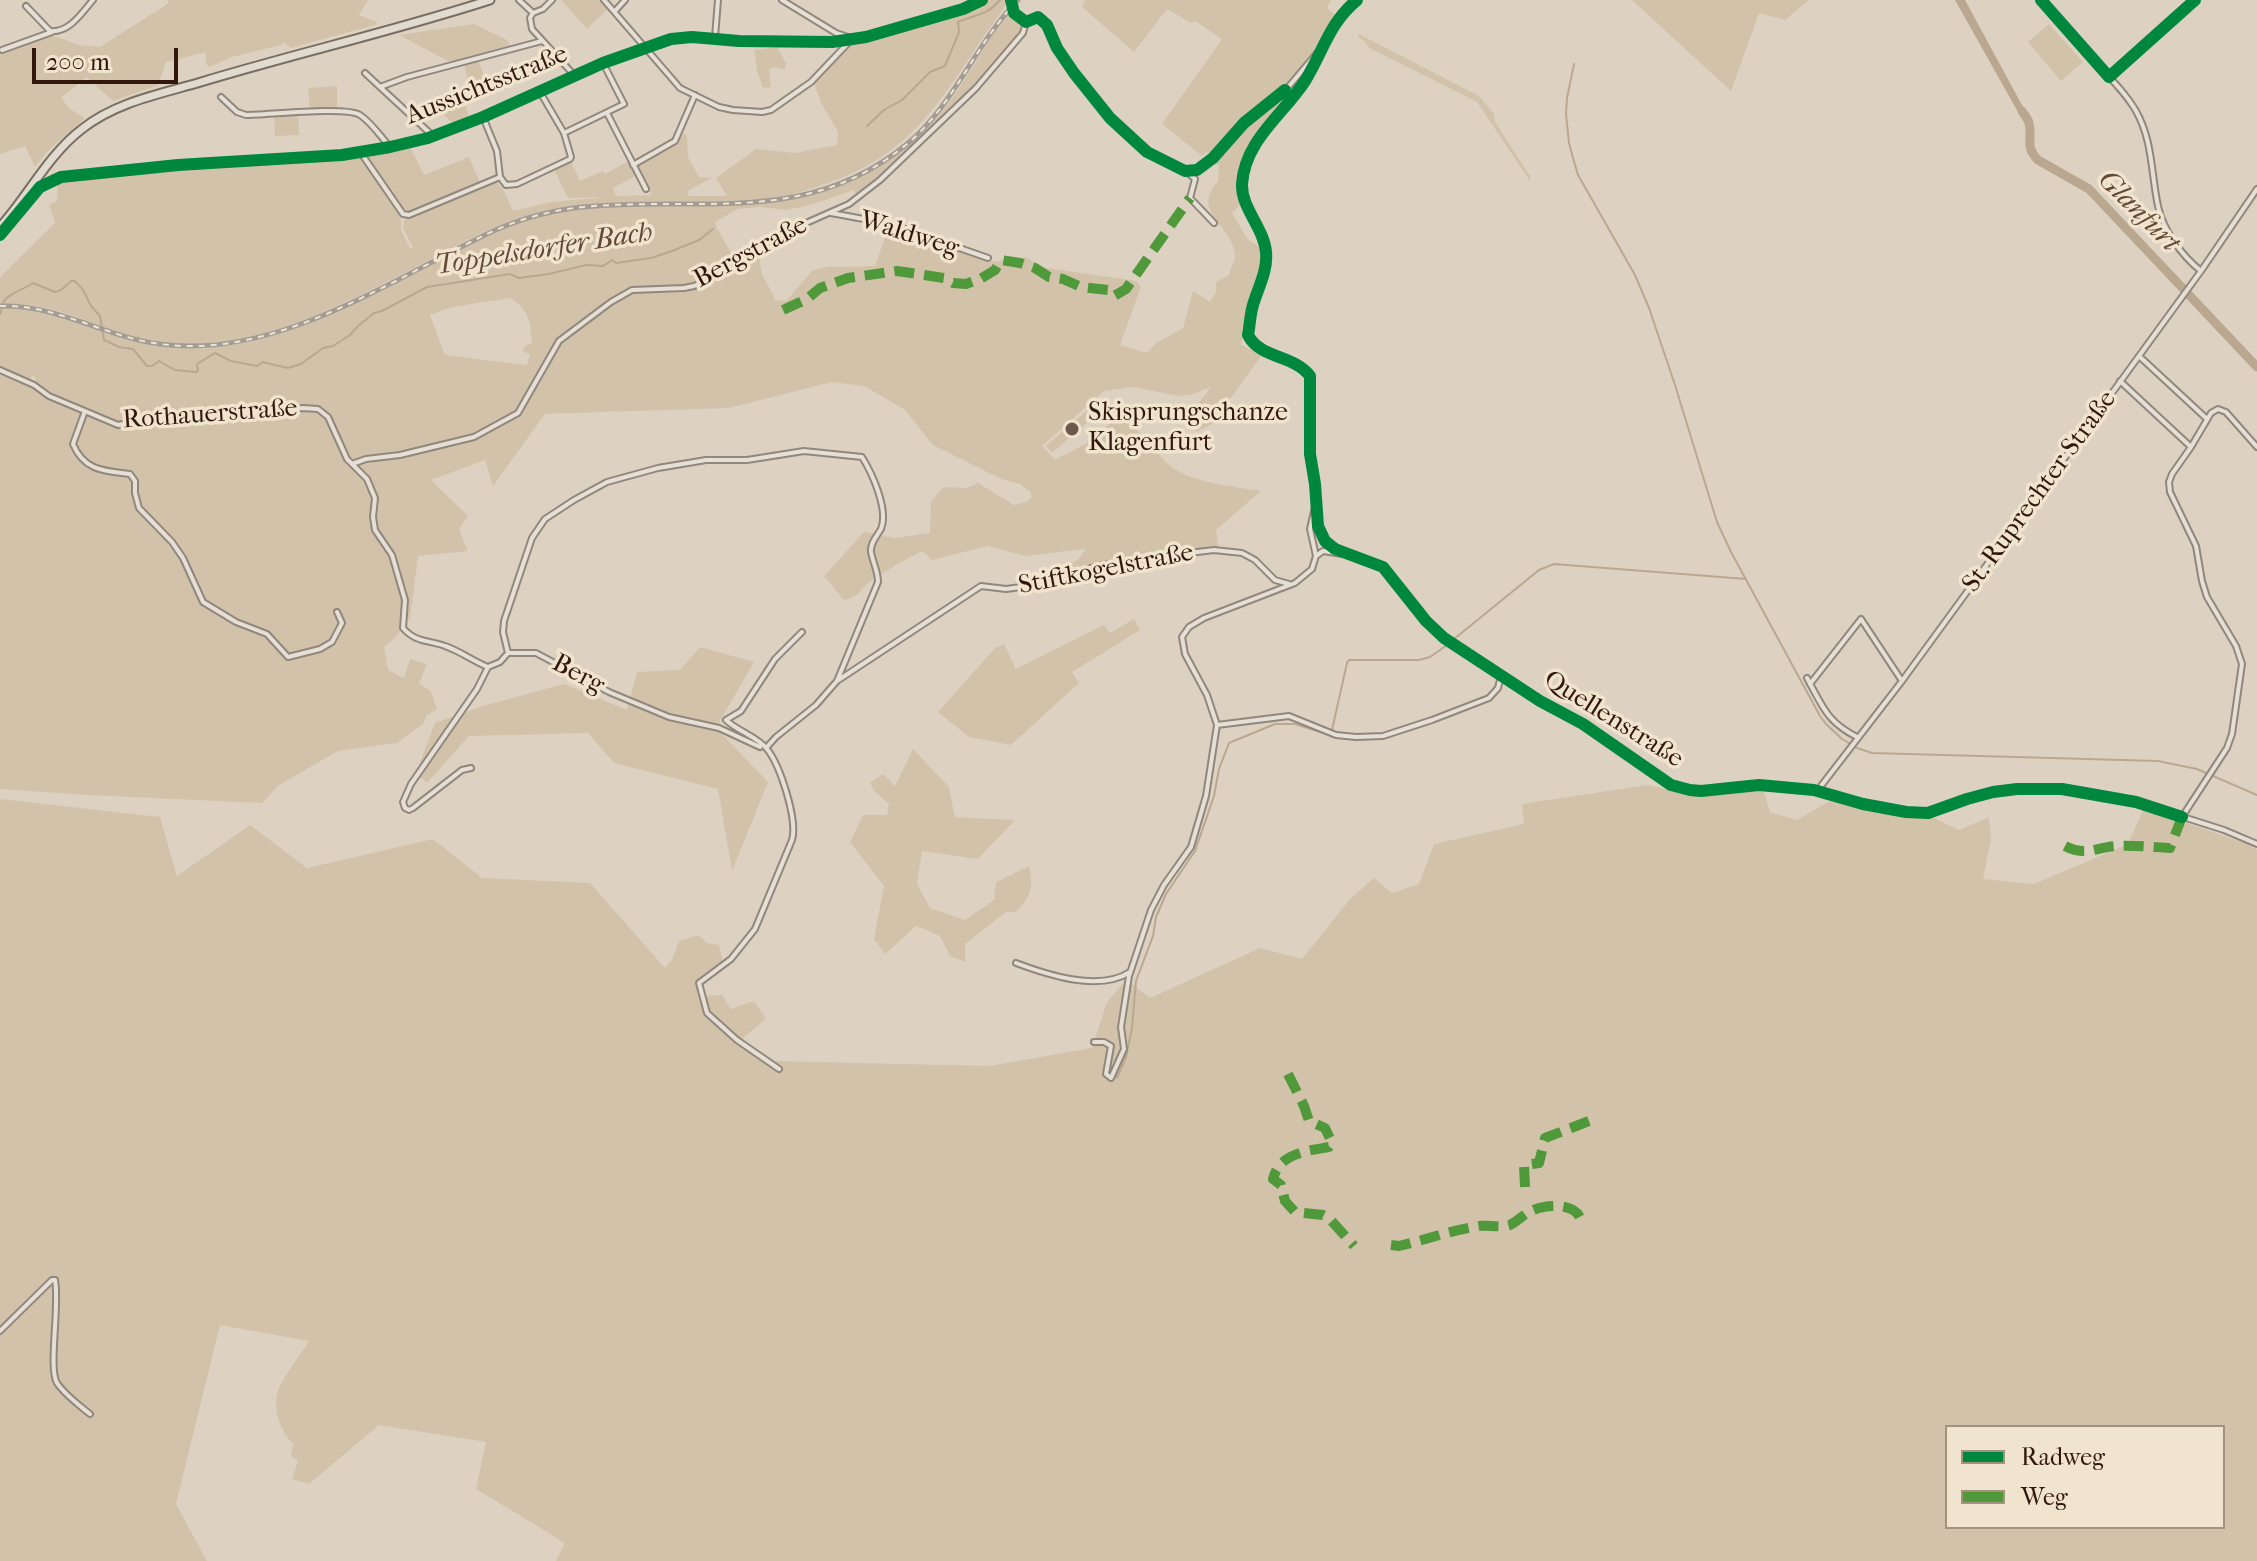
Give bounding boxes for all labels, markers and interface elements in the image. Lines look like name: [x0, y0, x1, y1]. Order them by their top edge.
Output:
scale bar: [36, 32, 182, 82]
street label: Aussichtsstraße: [402, 39, 572, 133]
text: 200 m: [46, 48, 110, 76]
water label: Glanfurt: [2090, 164, 2186, 260]
street label: Waldweg: [856, 205, 962, 265]
street label: Bergstraße: [689, 210, 813, 296]
water label: Toppelsdorfer Bach: [433, 216, 655, 284]
street label: St. Ruprechter Straße: [1956, 385, 2124, 599]
street label: Rothauerstraße: [122, 393, 298, 437]
place label: Skisprungschanze Klagenfurt: [1088, 398, 1288, 460]
marker: Skisprungschanze Klagenfurt: [1063, 420, 1081, 438]
street label: Stiftkogelstraße: [1016, 538, 1196, 602]
street label: Berg: [547, 648, 609, 702]
street label: Quellenstraße: [1537, 665, 1689, 775]
legend: [1945, 1425, 2225, 1529]
text: Radweg: [2021, 1443, 2105, 1471]
text: Weg: [2021, 1483, 2068, 1511]

